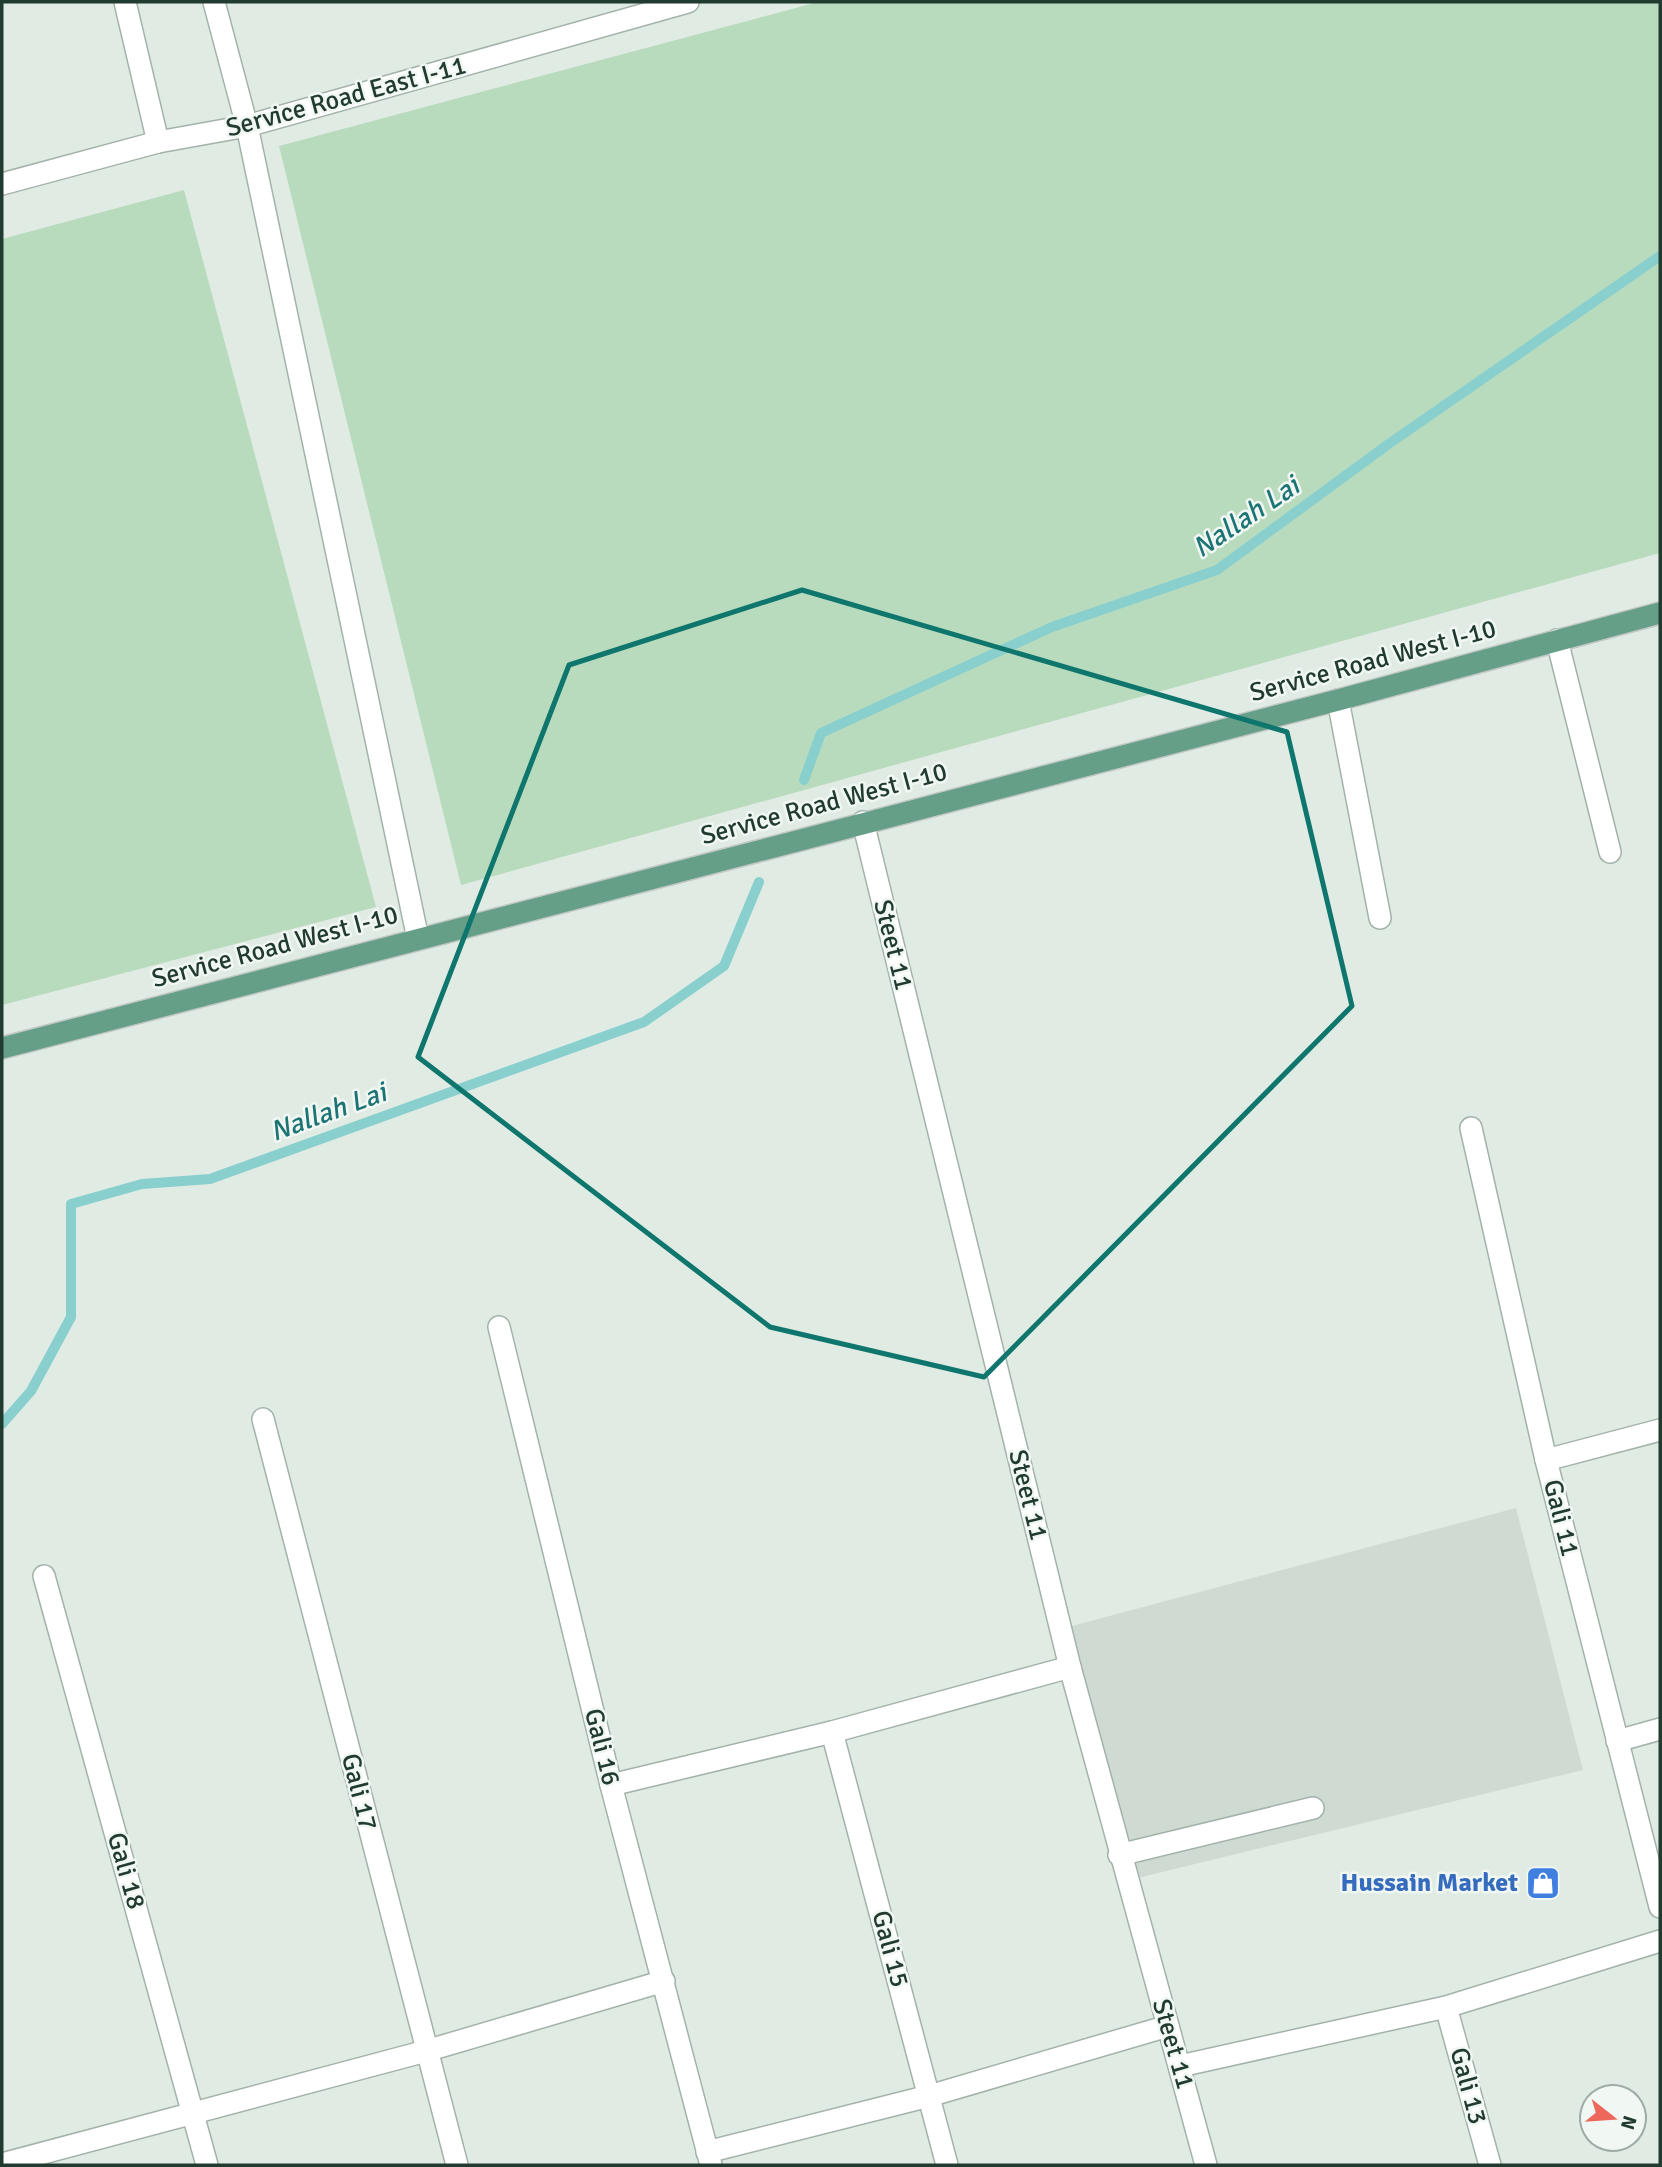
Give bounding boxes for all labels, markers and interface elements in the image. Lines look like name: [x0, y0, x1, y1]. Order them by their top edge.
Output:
street label: Service Road East I-11: [222, 50, 470, 144]
water label: Nallah Lai: [1186, 468, 1308, 565]
street label: Service Road West I-10: [1246, 613, 1500, 709]
street label: Service Road West I-10: [697, 756, 951, 852]
street label: Steet 11: [866, 896, 920, 994]
street label: Service Road West I-10: [148, 899, 402, 995]
water label: Nallah Lai: [265, 1074, 393, 1149]
street label: Steet 11: [1001, 1446, 1055, 1544]
street label: Gali 11: [1536, 1476, 1586, 1560]
street label: Gali 16: [577, 1705, 627, 1789]
street label: Gali 17: [334, 1750, 384, 1834]
street label: Gali 18: [100, 1829, 152, 1913]
shop icon: Hussain Market: [1524, 1864, 1562, 1902]
place label: Hussain Market: [1341, 1867, 1518, 1899]
street label: Gali 15: [864, 1907, 916, 1991]
street label: Steet 11: [1145, 1995, 1201, 2093]
street label: Gali 13: [1442, 2044, 1494, 2128]
north arrow: [1578, 2083, 1648, 2153]
text: N: [1615, 2113, 1642, 2133]

